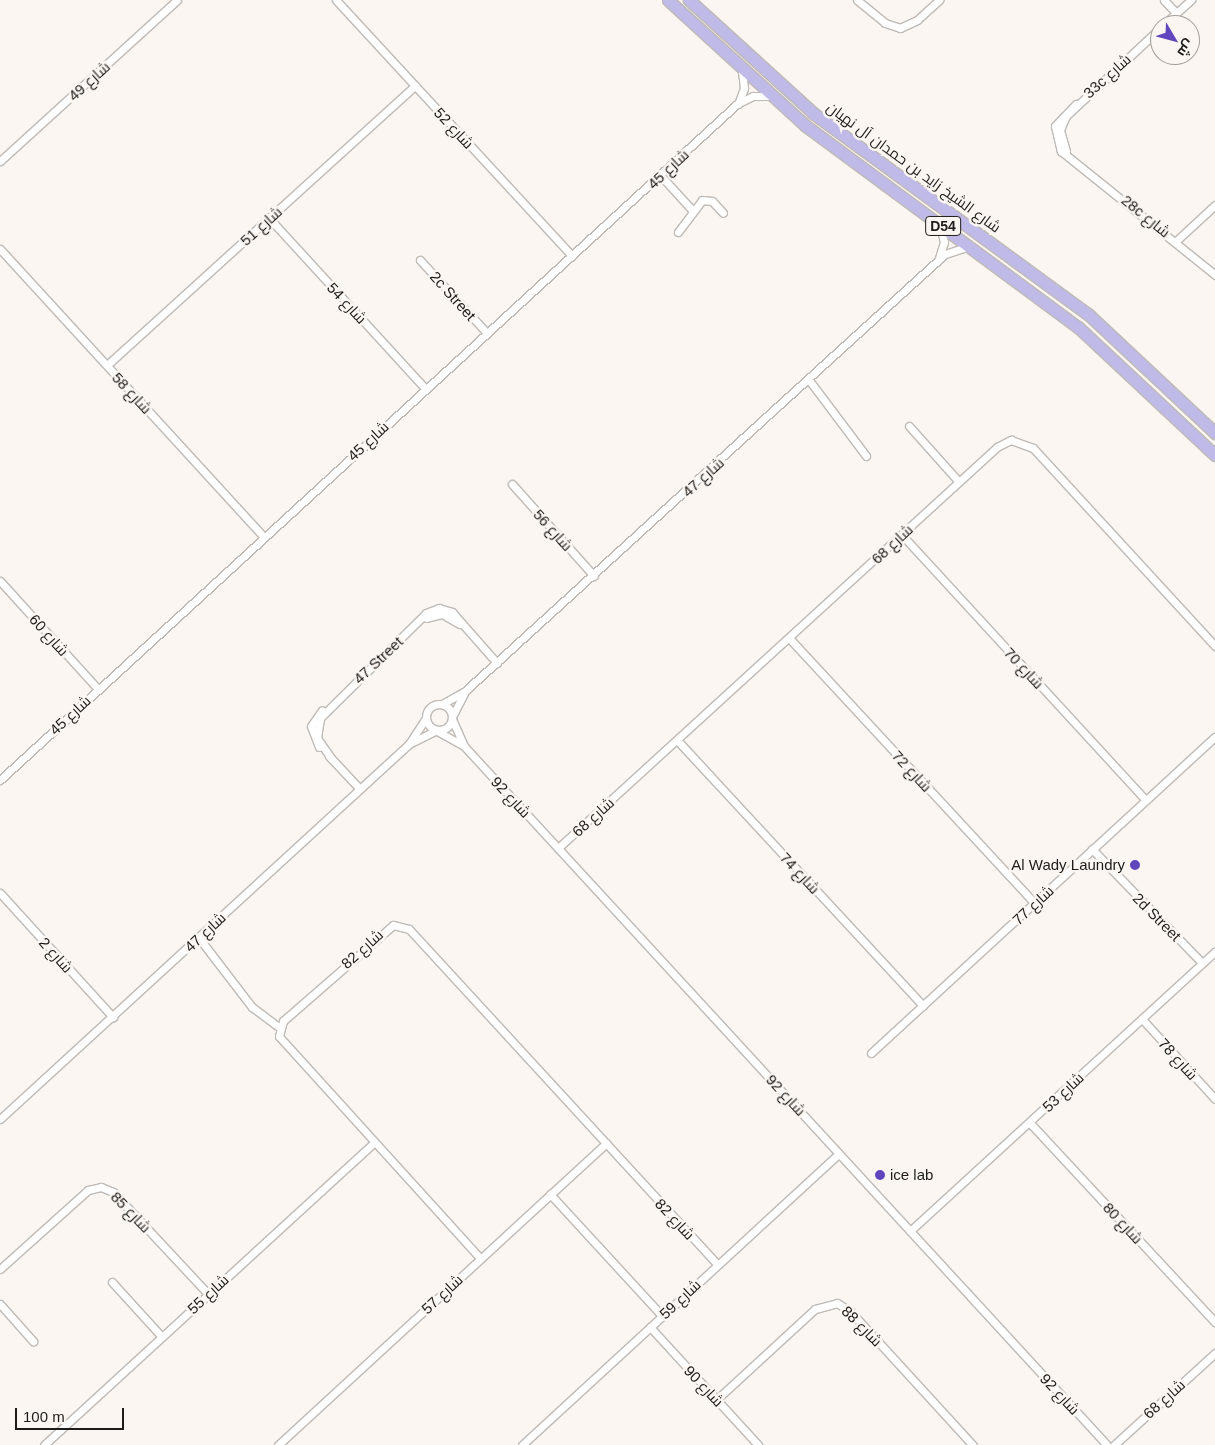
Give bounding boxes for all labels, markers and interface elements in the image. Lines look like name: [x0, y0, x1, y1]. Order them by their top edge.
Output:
north arrow: [1150, 15, 1200, 65]
text: ش: [1174, 36, 1198, 60]
street label: 33c شارع: [1080, 50, 1134, 102]
street label: شارع 49: [64, 58, 114, 104]
street label: شارع الشيخ زايد بن حمدان آل نهيان: [823, 98, 1005, 236]
street label: شارع 52: [430, 104, 478, 152]
street label: شارع 45: [644, 145, 692, 193]
street label: 28c شارع: [1118, 191, 1174, 241]
street label: شارع 51: [236, 203, 286, 249]
road number: D54: [924, 215, 962, 238]
street label: 2c Street: [426, 268, 480, 324]
street label: شارع 54: [323, 279, 371, 327]
street label: شارع 58: [108, 369, 156, 417]
street label: شارع 45: [344, 417, 392, 465]
street label: شارع 47: [678, 454, 728, 500]
street label: شارع 56: [530, 505, 576, 555]
street label: شارع 68: [868, 520, 916, 568]
street label: شارع 60: [26, 610, 72, 660]
street label: 47 Street: [350, 633, 406, 687]
street label: شارع 70: [1000, 644, 1048, 692]
street label: شارع 45: [46, 691, 94, 739]
street label: شارع 72: [888, 747, 936, 795]
street label: شارع 92: [487, 773, 535, 821]
street label: شارع 68: [568, 794, 618, 840]
street label: شارع 74: [776, 849, 824, 897]
place label: Al Wady Laundry: [1011, 856, 1125, 874]
marker: Al Wady Laundry: [1129, 859, 1141, 871]
street label: شارع 77: [1009, 881, 1057, 929]
street label: 2d Street: [1129, 889, 1185, 945]
street label: شارع 47: [181, 908, 229, 956]
street label: شارع 82: [337, 926, 387, 972]
street label: شارع 2: [35, 934, 77, 976]
street label: شارع 78: [1155, 1034, 1201, 1084]
street label: شارع 53: [1039, 1068, 1087, 1116]
street label: شارع 92: [762, 1071, 810, 1119]
place label: ice lab: [890, 1166, 933, 1184]
marker: ice lab: [874, 1169, 886, 1181]
street label: شارع 85: [107, 1188, 155, 1236]
street label: شارع 82: [651, 1195, 699, 1243]
street label: شارع 80: [1099, 1199, 1147, 1247]
street label: شارع 55: [184, 1270, 232, 1318]
street label: شارع 57: [418, 1270, 466, 1318]
street label: شارع 59: [656, 1275, 704, 1323]
street label: شارع 88: [838, 1302, 886, 1350]
street label: شارع 90: [680, 1362, 728, 1410]
street label: شارع 92: [1036, 1370, 1084, 1418]
street label: شارع 68: [1139, 1376, 1189, 1422]
scale bar: [18, 1398, 126, 1430]
text: 100 m: [23, 1408, 65, 1425]

